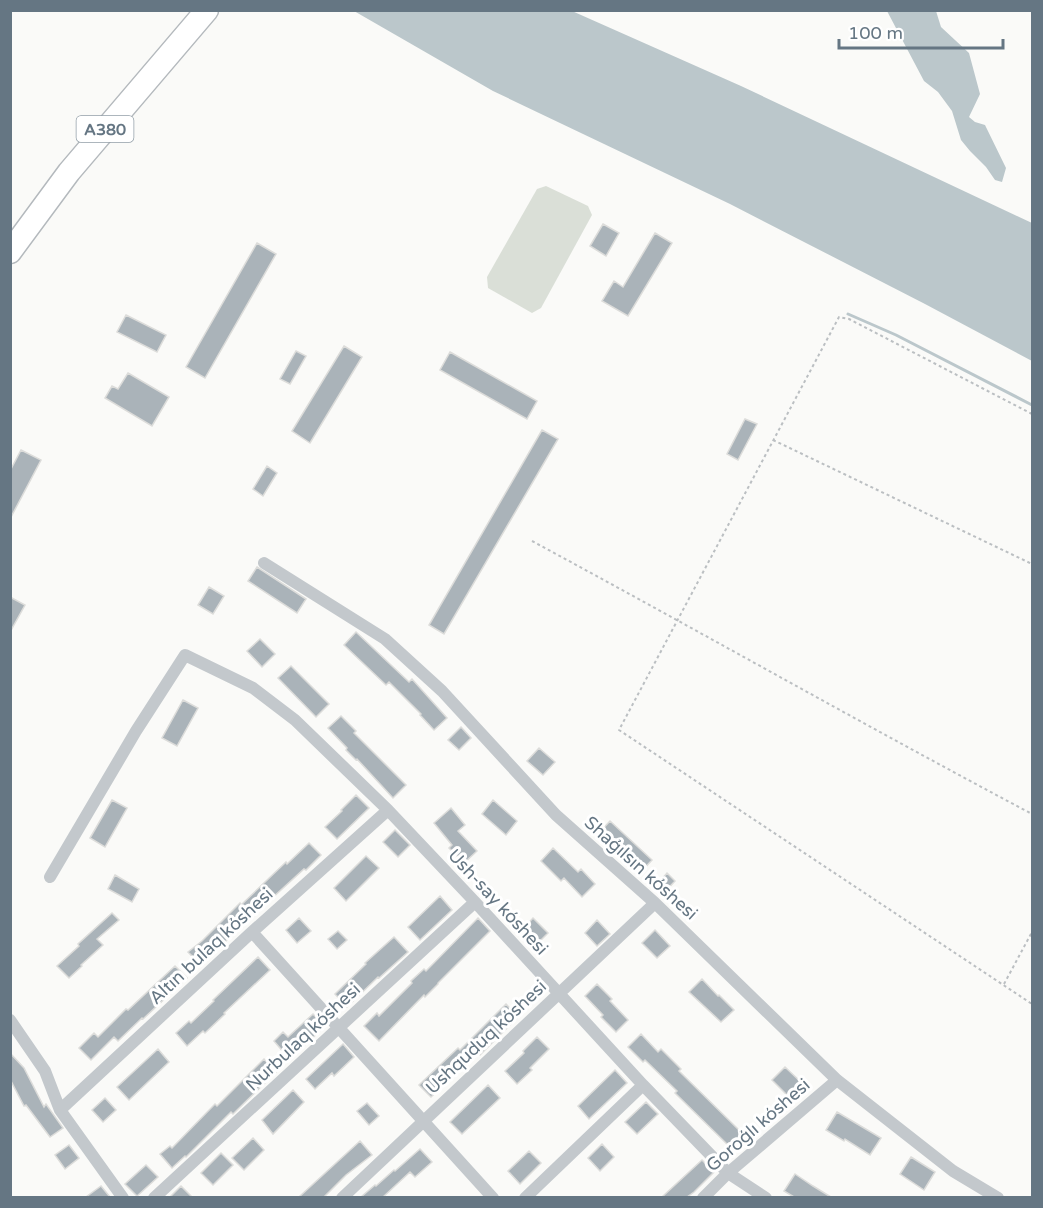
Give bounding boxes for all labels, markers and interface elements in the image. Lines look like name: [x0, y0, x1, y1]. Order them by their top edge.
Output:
scale bar: [839, 12, 1002, 50]
text: 100 m: [848, 22, 903, 44]
road number: A380: [76, 116, 134, 142]
street label: Shaǵılsın kóshesi: [580, 811, 702, 925]
street label: Ush-say kóshesi: [443, 844, 553, 960]
street label: Altın bulaq kóshesi: [145, 883, 277, 1009]
street label: Ushquduq kóshesi: [421, 975, 551, 1099]
street label: Nurbulaq kóshesi: [241, 978, 365, 1096]
street label: Goroǵlı kóshesi: [701, 1074, 815, 1176]

